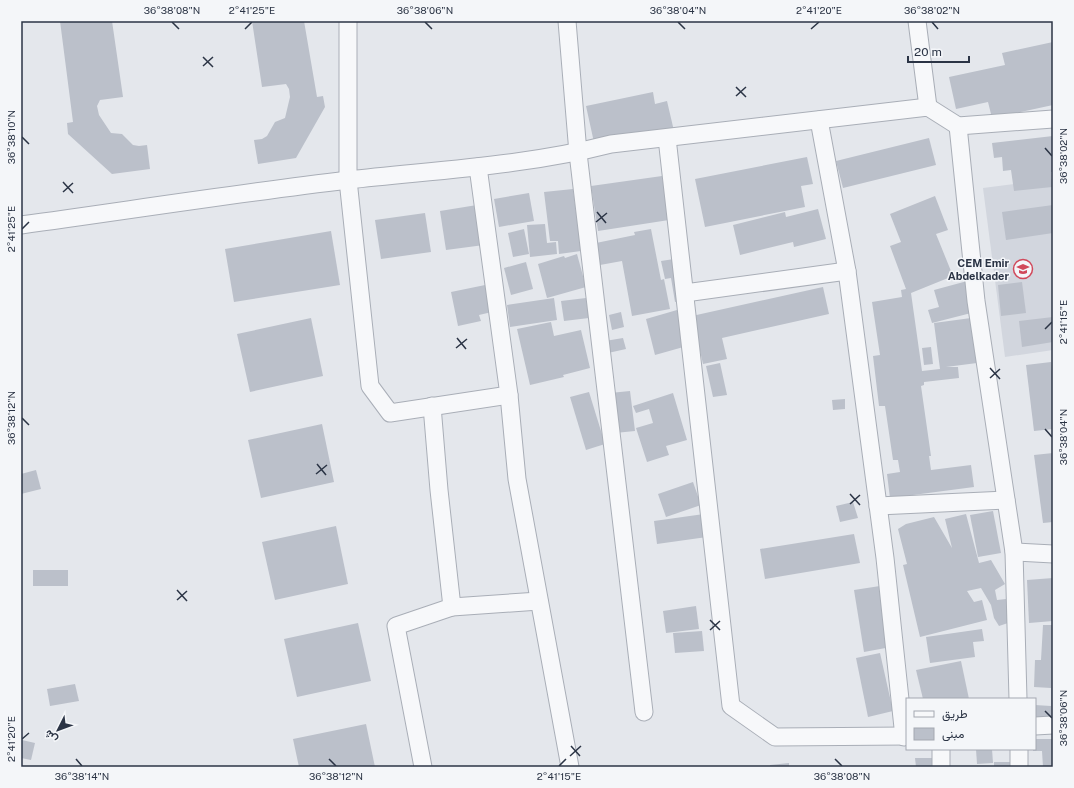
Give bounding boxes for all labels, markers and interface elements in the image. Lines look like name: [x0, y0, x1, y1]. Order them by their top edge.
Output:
text: 36°38'08"N: [144, 4, 200, 16]
text: 2°41'25"E: [229, 4, 275, 16]
text: 36°38'06"N: [397, 4, 453, 16]
text: 36°38'04"N: [650, 4, 706, 16]
text: 2°41'20"E: [796, 4, 842, 16]
text: 36°38'02"N: [904, 4, 960, 16]
scale bar: [908, 38, 969, 64]
text: 20 m: [914, 45, 942, 59]
text: 36°38'10"N: [5, 110, 17, 164]
text: 36°38'02"N: [1057, 128, 1069, 184]
text: 2°41'25"E: [5, 206, 17, 252]
place label: CEM Emir Abdelkader: [948, 257, 1009, 282]
school or university icon: CEM Emir Abdelkader: [1012, 258, 1034, 280]
text: 2°41'15"E: [1057, 300, 1069, 344]
text: 36°38'12"N: [5, 391, 17, 445]
text: 36°38'04"N: [1057, 409, 1069, 465]
text: 36°38'06"N: [1057, 690, 1069, 746]
legend: [906, 698, 1036, 750]
text: طريق: [942, 707, 968, 722]
north arrow: [38, 710, 78, 750]
text: 2°41'20"E: [5, 716, 17, 762]
text: ش: [42, 727, 60, 746]
text: مبنى: [942, 727, 964, 742]
text: 36°38'14"N: [55, 770, 109, 782]
text: 36°38'12"N: [309, 770, 363, 782]
text: 2°41'15"E: [537, 770, 581, 782]
text: 36°38'08"N: [814, 770, 870, 782]

